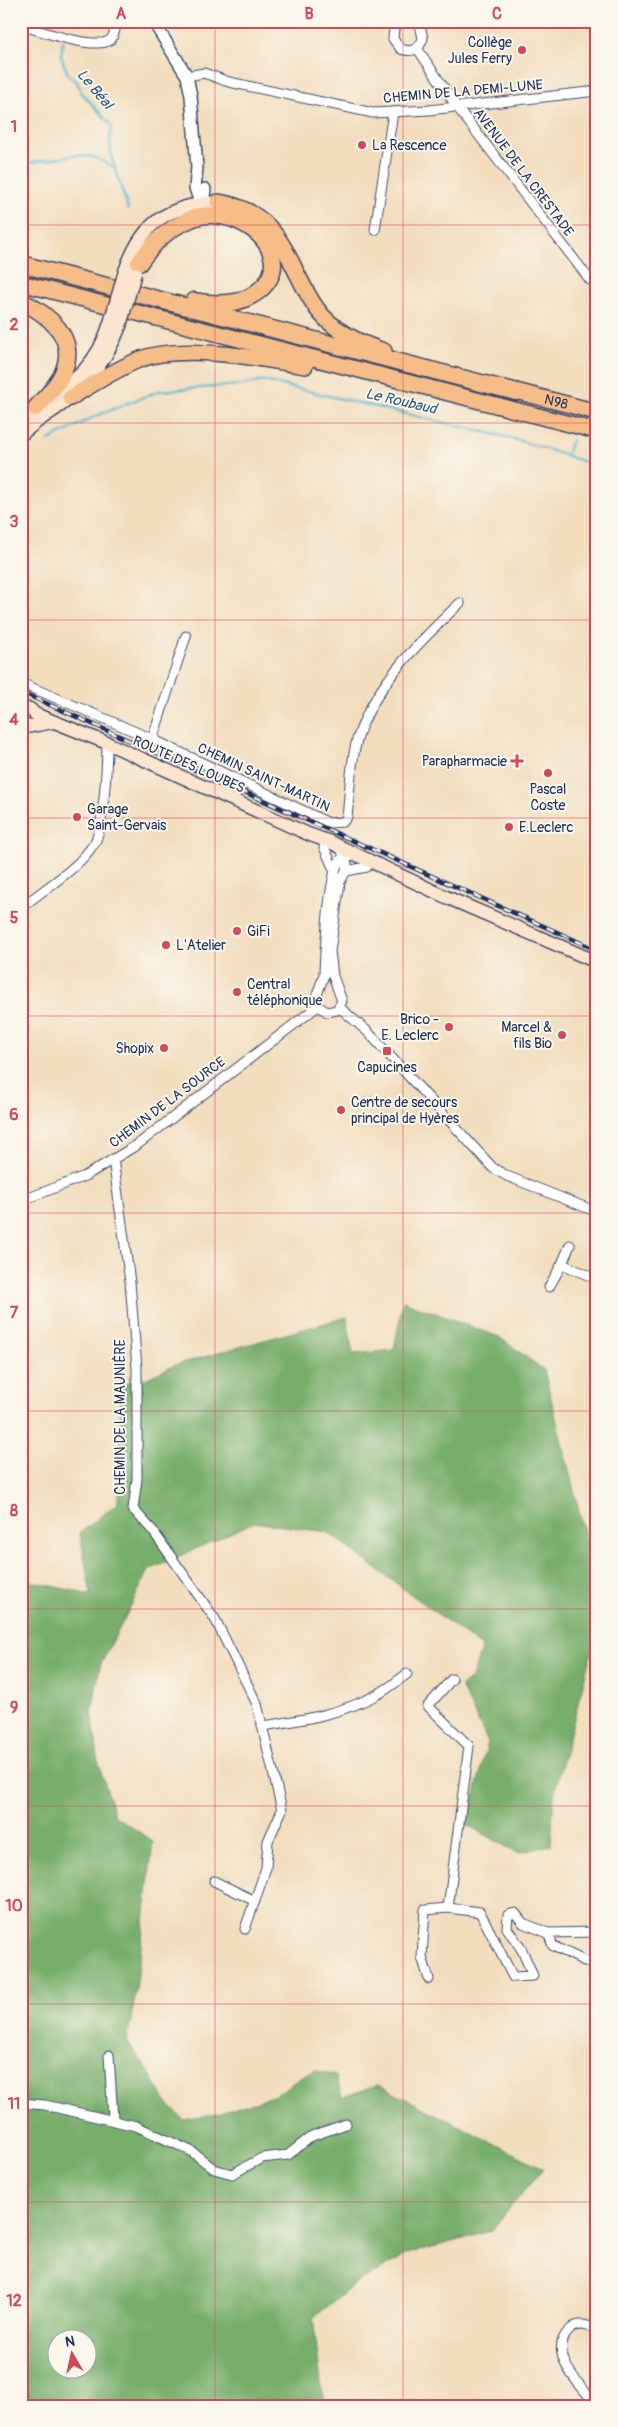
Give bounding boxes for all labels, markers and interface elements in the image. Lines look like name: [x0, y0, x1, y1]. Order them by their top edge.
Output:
text: A: [116, 4, 127, 24]
text: B: [304, 4, 314, 24]
text: C: [492, 4, 502, 24]
place label: Collège Jules Ferry: [448, 34, 512, 67]
marker: Collège Jules Ferry: [516, 44, 528, 56]
water label: Le Béal: [73, 66, 118, 114]
street label: CHEMIN DE LA DEMI-LUNE: [382, 76, 544, 107]
street label: AVENUE DE LA CRESTADE: [470, 105, 577, 240]
text: 1: [11, 117, 17, 137]
place label: La Rescence: [372, 137, 446, 154]
marker: La Rescence: [356, 139, 368, 151]
text: 2: [10, 315, 19, 335]
water label: Le Roubaud: [364, 384, 440, 419]
street label: N98: [543, 391, 570, 413]
text: 3: [10, 512, 19, 532]
text: 4: [9, 710, 19, 730]
street label: ROUTE DES LOUBES: [130, 732, 248, 797]
street label: CHEMIN SAINT-MARTIN: [195, 739, 333, 816]
place label: Parapharmacie: [422, 753, 507, 770]
marker: Parapharmacie: [511, 755, 523, 767]
marker: Pascal Coste: [542, 767, 554, 779]
place label: Pascal Coste: [530, 781, 566, 814]
place label: Garage Saint-Gervais: [87, 801, 167, 834]
marker: Garage Saint-Gervais: [71, 811, 83, 823]
place label: E.Leclerc: [519, 819, 574, 836]
marker: E.Leclerc: [503, 821, 515, 833]
text: 5: [10, 908, 19, 928]
place label: GiFi: [247, 923, 270, 940]
marker: GiFi: [231, 925, 243, 937]
place label: L'Atelier: [176, 937, 226, 954]
marker: L'Atelier: [160, 939, 172, 951]
place label: Central téléphonique: [246, 976, 322, 1009]
marker: Central téléphonique: [231, 986, 243, 998]
place label: Brico - E. Leclerc: [381, 1011, 439, 1044]
place label: Marcel & fils Bio: [501, 1019, 552, 1052]
marker: Brico - E. Leclerc: [443, 1021, 455, 1033]
marker: Marcel & fils Bio: [556, 1029, 568, 1041]
place label: Shopix: [116, 1040, 154, 1057]
marker: Shopix: [158, 1042, 170, 1054]
marker: Capucines: [381, 1045, 393, 1057]
street label: CHEMIN DE LA SOURCE: [106, 1053, 229, 1152]
place label: Capucines: [357, 1059, 417, 1076]
place label: Centre de secours principal de Hyères: [351, 1094, 460, 1127]
marker: Centre de secours principal de Hyères: [335, 1104, 347, 1116]
text: 6: [9, 1105, 19, 1125]
text: 7: [10, 1303, 19, 1323]
street label: CHEMIN DE LA MAUNIÈRE: [111, 1339, 129, 1495]
text: 8: [10, 1501, 18, 1521]
text: 9: [10, 1698, 18, 1718]
text: 10: [5, 1896, 23, 1916]
text: 11: [8, 2094, 20, 2114]
text: 12: [6, 2291, 22, 2311]
north arrow: [48, 2330, 98, 2380]
text: N: [64, 2333, 76, 2351]

